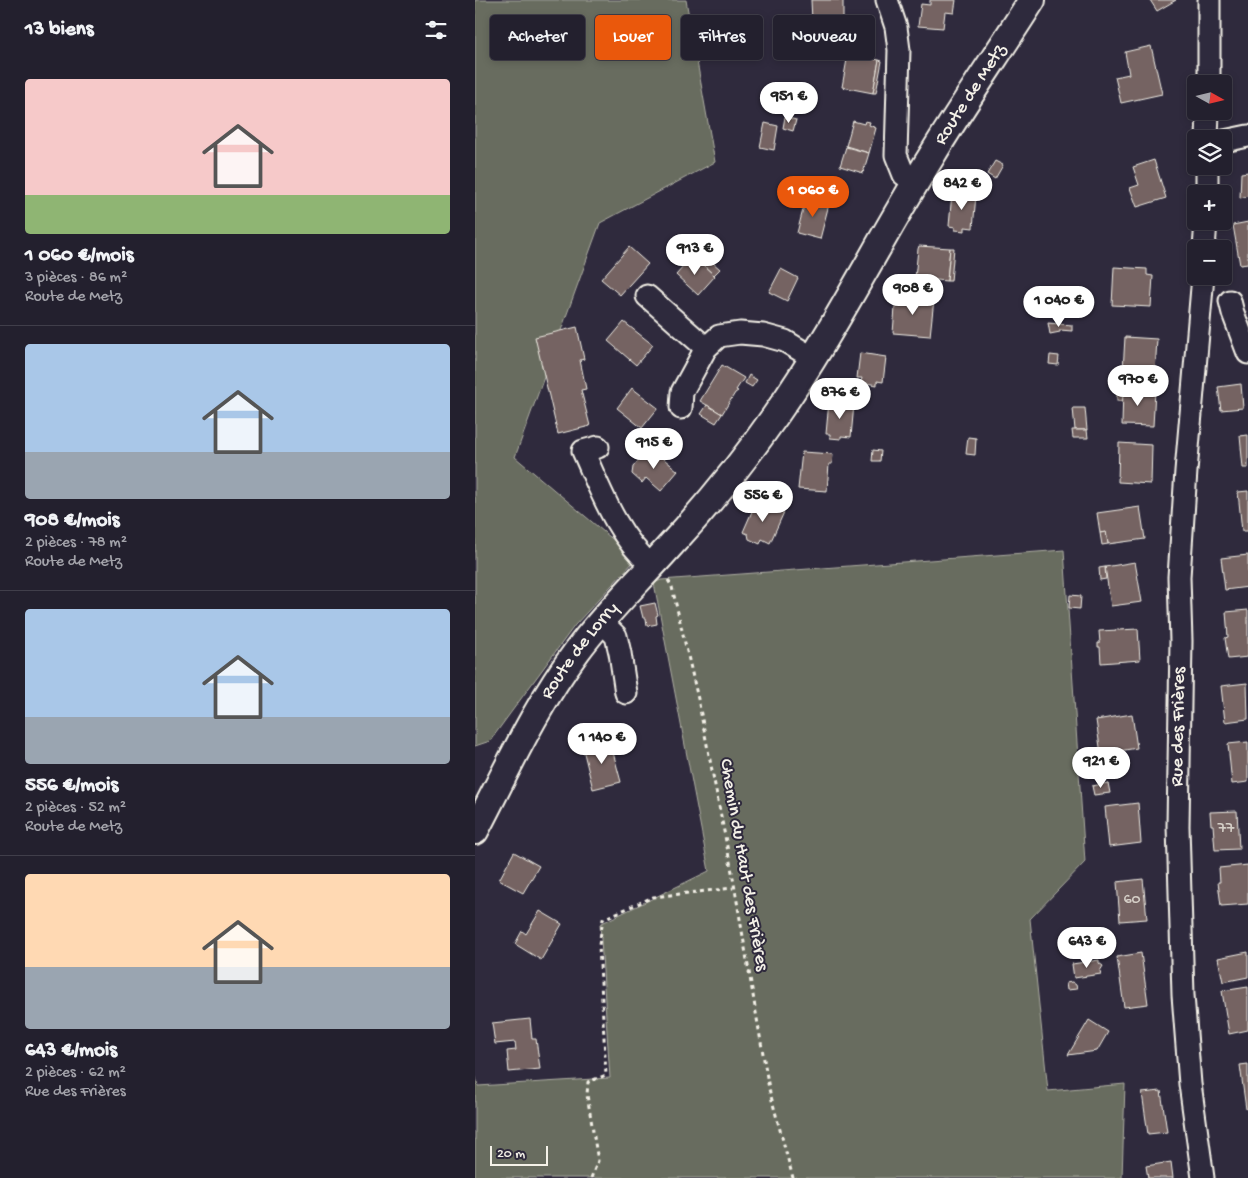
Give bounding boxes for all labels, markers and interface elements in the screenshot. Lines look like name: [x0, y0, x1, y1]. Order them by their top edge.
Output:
chip: Acheter: [490, 15, 585, 60]
chip: Louer: [595, 15, 671, 60]
chip: Filtres: [681, 15, 763, 60]
chip: Nouveau: [773, 15, 875, 60]
icon: filters: [422, 16, 450, 44]
text: 13 biens: [25, 18, 94, 43]
street label: Route de Metz: [930, 39, 1012, 149]
north arrow: [1187, 75, 1233, 120]
map controls: [1187, 75, 1232, 285]
pin: 951 €: [754, 82, 824, 124]
text: 951 €: [771, 88, 807, 107]
icon: home: [193, 111, 283, 201]
button: layers: [1187, 130, 1232, 175]
pin: 842 €: [927, 168, 997, 211]
text: 842 €: [943, 175, 981, 194]
pin: 1 060 €: [767, 176, 859, 218]
text: 1 060 €: [788, 182, 838, 201]
button: +: [1187, 185, 1232, 230]
pin: 913 €: [660, 234, 730, 276]
text: 913 €: [677, 240, 713, 259]
button: −: [1187, 240, 1232, 285]
text: 1 060 €/mois: [25, 244, 134, 269]
text: 3 pièces · 86 m²: [25, 269, 127, 288]
pin: 908 €: [878, 274, 948, 316]
text: 908 €: [893, 280, 933, 299]
pin: 1 040 €: [1013, 286, 1105, 328]
text: Route de Metz: [25, 288, 122, 307]
text: 1 040 €: [1034, 292, 1084, 311]
pin: 970 €: [1103, 364, 1173, 407]
text: 970 €: [1119, 371, 1157, 390]
icon: home: [193, 377, 283, 467]
pin: 876 €: [805, 378, 875, 420]
text: 876 €: [821, 384, 859, 403]
pin: 915 €: [619, 428, 689, 470]
text: 915 €: [636, 434, 672, 453]
pin: 556 €: [728, 480, 798, 523]
text: 556 €: [744, 487, 782, 506]
text: 908 €/mois: [25, 509, 120, 534]
text: 2 pièces · 78 m²: [25, 534, 127, 553]
text: Route de Metz: [25, 553, 122, 572]
street label: Route de Lorry: [536, 597, 624, 704]
icon: home: [193, 642, 283, 732]
street label: Rue des Frières: [1166, 666, 1192, 787]
pin: 1 140 €: [556, 722, 648, 765]
text: 1 140 €: [579, 729, 625, 748]
pin: 921 €: [1066, 746, 1136, 789]
text: 921 €: [1083, 753, 1119, 772]
street label: Chemin du Haut des Frières: [713, 757, 773, 974]
text: 556 €/mois: [25, 774, 118, 799]
text: 2 pièces · 52 m²: [25, 799, 126, 818]
text: Route de Metz: [25, 818, 122, 837]
house number: 77: [1217, 820, 1235, 839]
house number: 60: [1123, 891, 1141, 910]
icon: home: [193, 907, 283, 997]
pin: 643 €: [1052, 926, 1122, 969]
text: 643 €: [1068, 933, 1106, 952]
text: 643 €/mois: [25, 1039, 117, 1064]
text: 2 pièces · 62 m²: [25, 1064, 126, 1083]
text: Rue des Frières: [25, 1083, 126, 1102]
scale bar: [490, 1143, 547, 1166]
text: 20 m: [497, 1146, 525, 1163]

